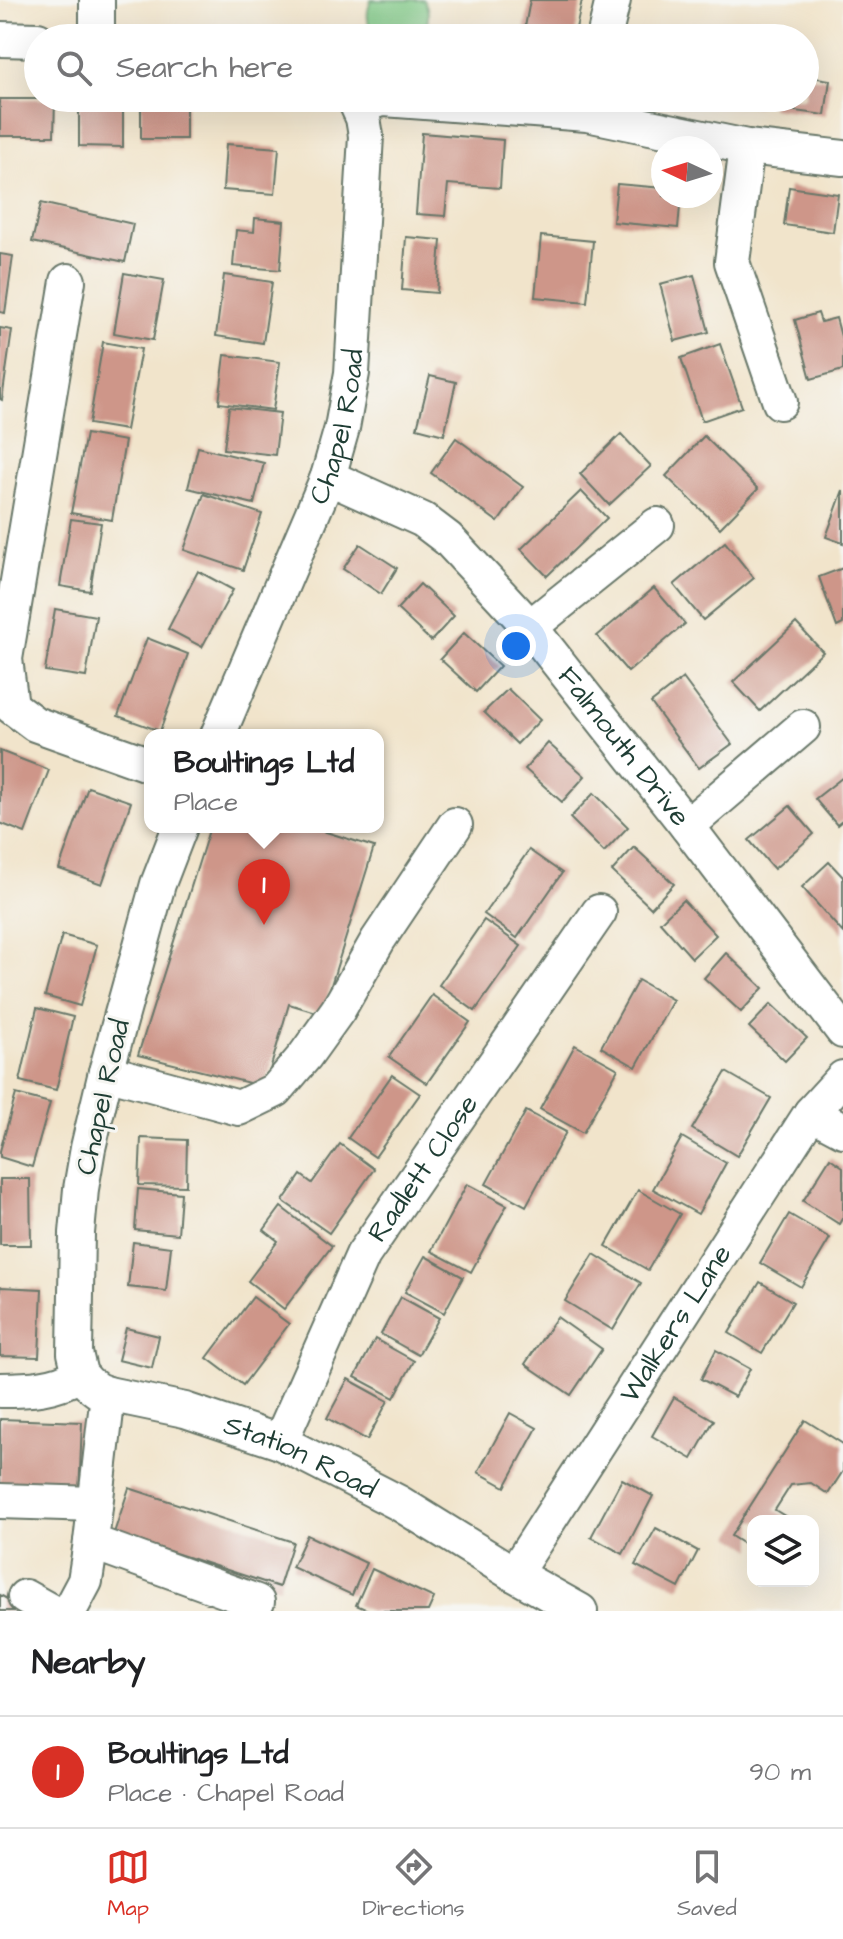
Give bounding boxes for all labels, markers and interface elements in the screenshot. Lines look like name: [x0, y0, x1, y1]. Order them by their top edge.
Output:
search box: [24, 24, 819, 112]
icon: search: [52, 46, 96, 90]
text: Search here: [116, 47, 293, 89]
north arrow: [651, 136, 723, 208]
street label: Chapel Road: [299, 348, 373, 510]
your location: [496, 626, 536, 666]
street label: Falmouth Drive: [549, 658, 699, 835]
popup: [144, 729, 384, 833]
text: Boultings Ltd: [174, 742, 354, 784]
text: Place: [174, 784, 238, 820]
pin: 1: [238, 859, 290, 925]
street label: Chapel Road: [66, 1015, 140, 1179]
street label: Radlett Close: [358, 1087, 487, 1250]
street label: Walkers Lane: [610, 1237, 741, 1410]
street label: Station Road: [219, 1405, 384, 1508]
map controls: [747, 1515, 819, 1587]
button: layers: [747, 1515, 819, 1587]
text: Nearby: [32, 1639, 146, 1687]
text: Boultings Ltd: [108, 1733, 289, 1775]
text: 1: [56, 1754, 60, 1790]
text: 90 m: [749, 1754, 811, 1790]
text: Place · Chapel Road: [108, 1775, 344, 1811]
tab: Map: [106, 1845, 150, 1924]
tab: Directions: [362, 1845, 465, 1924]
tab: Saved: [677, 1845, 737, 1924]

